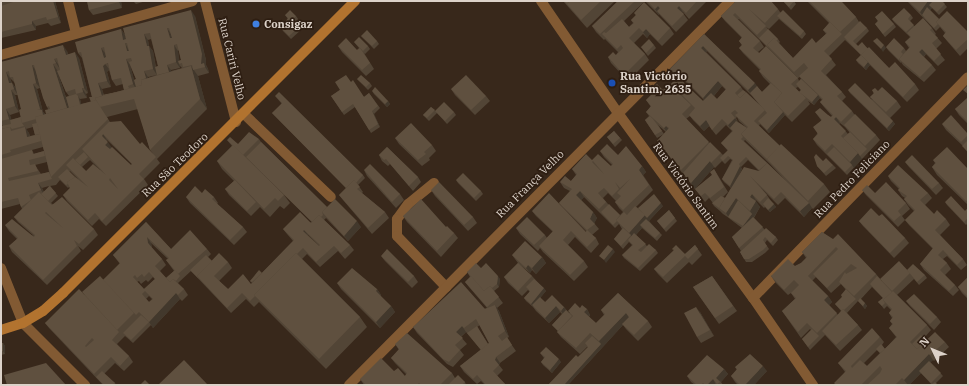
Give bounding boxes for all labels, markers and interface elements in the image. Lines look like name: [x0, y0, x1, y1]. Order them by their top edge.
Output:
street label: Rua Cariri Velho: [215, 17, 249, 101]
place label: Consigaz: [264, 17, 312, 31]
marker: Consigaz: [251, 19, 261, 29]
place label: Rua Victório Santim, 2635: [620, 70, 691, 96]
marker: Rua Victório Santim, 2635: [607, 78, 617, 88]
street label: Rua São Teodoro: [139, 130, 211, 200]
street label: Rua Pedro Feliciano: [811, 137, 893, 221]
street label: Rua Victório Santim: [650, 140, 722, 232]
street label: Rua França Velho: [493, 147, 567, 221]
north arrow: [913, 330, 953, 370]
text: N: [916, 334, 932, 350]

